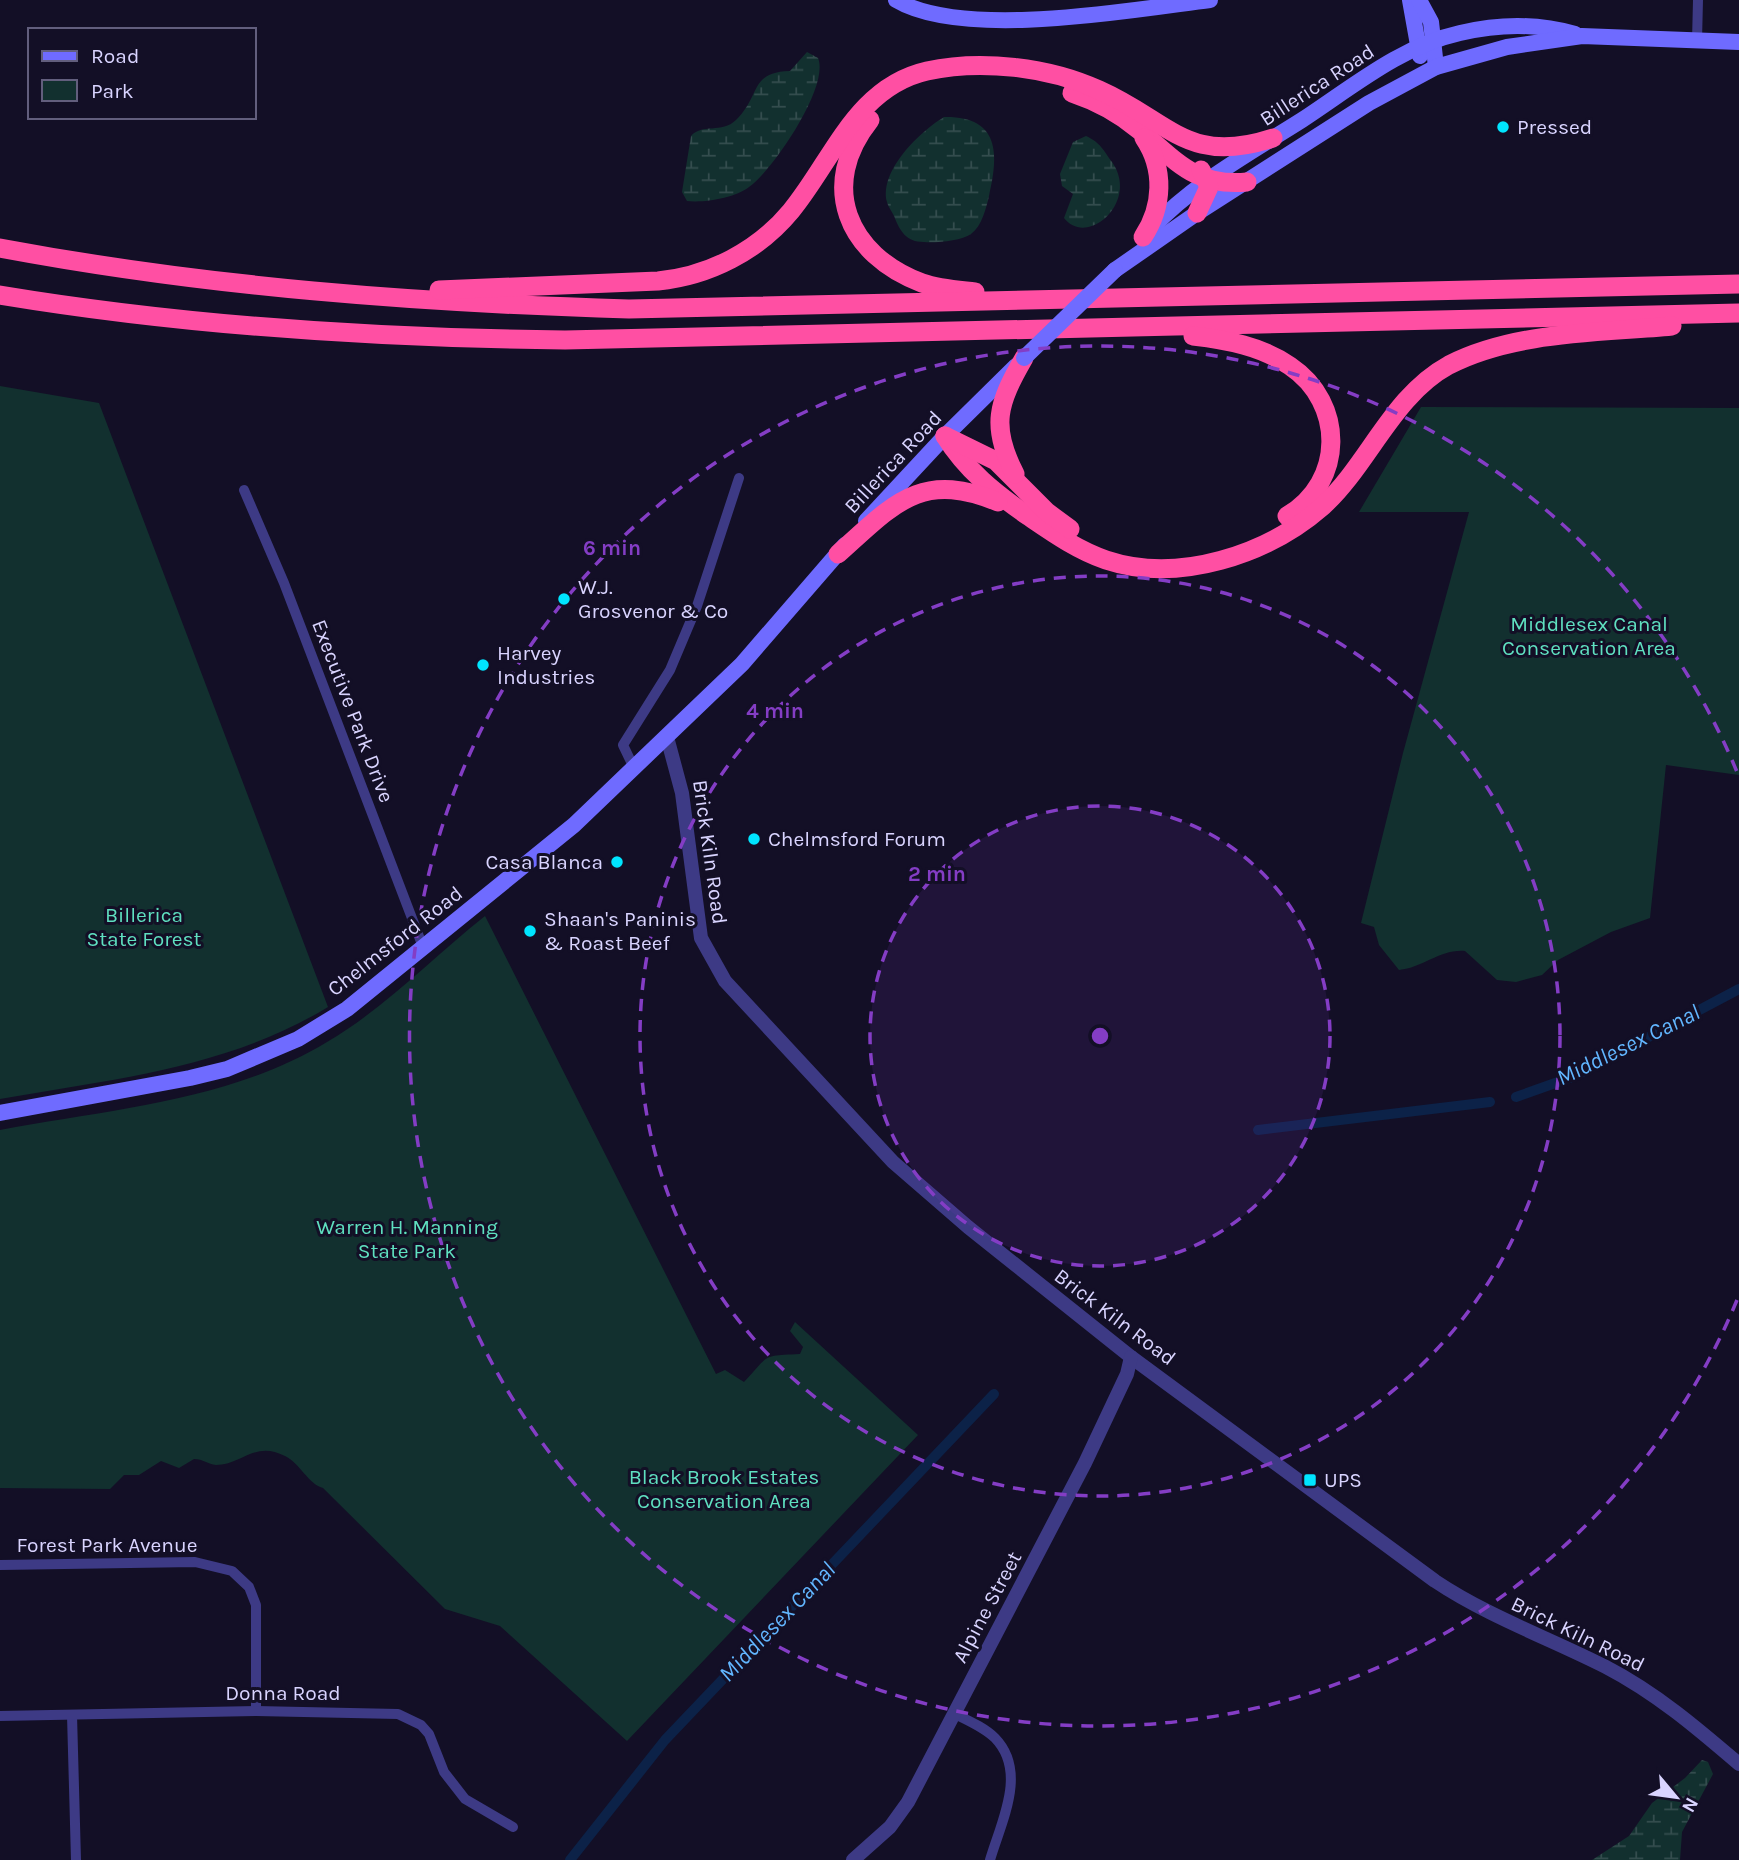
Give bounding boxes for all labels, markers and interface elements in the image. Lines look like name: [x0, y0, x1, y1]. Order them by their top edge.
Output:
legend: [28, 28, 256, 119]
street label: Billerica Road: [1255, 39, 1379, 131]
text: Road: [91, 44, 139, 68]
text: Park: [91, 79, 134, 103]
place label: Pressed: [1517, 115, 1592, 139]
marker: Pressed: [1495, 119, 1511, 135]
street label: Billerica Road: [839, 406, 947, 518]
text: 6 min: [583, 536, 641, 560]
place label: W.J. Grosvenor & Co: [578, 575, 728, 623]
marker: W.J. Grosvenor & Co: [556, 591, 572, 607]
park label: Middlesex Canal Conservation Area: [1502, 612, 1676, 660]
street label: Executive Park Drive: [307, 616, 399, 806]
place label: Harvey Industries: [497, 641, 595, 689]
marker: Harvey Industries: [475, 657, 491, 673]
text: 4 min: [746, 699, 804, 723]
street label: Brick Kiln Road: [688, 778, 732, 926]
place label: Chelmsford Forum: [768, 827, 946, 851]
marker: Chelmsford Forum: [746, 831, 762, 847]
place label: Casa Blanca: [485, 850, 603, 874]
marker: Casa Blanca: [609, 854, 625, 870]
text: 2 min: [908, 862, 966, 886]
street label: Chelmsford Road: [323, 881, 467, 1001]
park label: Billerica State Forest: [86, 903, 202, 951]
place label: Shaan's Paninis & Roast Beef: [544, 907, 696, 955]
marker: Shaan's Paninis & Roast Beef: [522, 923, 538, 939]
water label: Middlesex Canal: [1552, 999, 1704, 1091]
centre of rings: [1088, 1024, 1112, 1048]
park label: Warren H. Manning State Park: [316, 1215, 498, 1263]
street label: Brick Kiln Road: [1050, 1264, 1180, 1370]
park label: Black Brook Estates Conservation Area: [629, 1465, 819, 1513]
place label: UPS: [1324, 1468, 1362, 1492]
marker: UPS: [1302, 1472, 1318, 1488]
street label: Forest Park Avenue: [17, 1533, 197, 1557]
street label: Alpine Street: [948, 1547, 1026, 1667]
water label: Middlesex Canal: [713, 1556, 841, 1687]
street label: Brick Kiln Road: [1507, 1591, 1649, 1677]
street label: Donna Road: [225, 1681, 341, 1705]
north arrow: [1641, 1762, 1711, 1832]
text: N: [1677, 1793, 1703, 1816]

